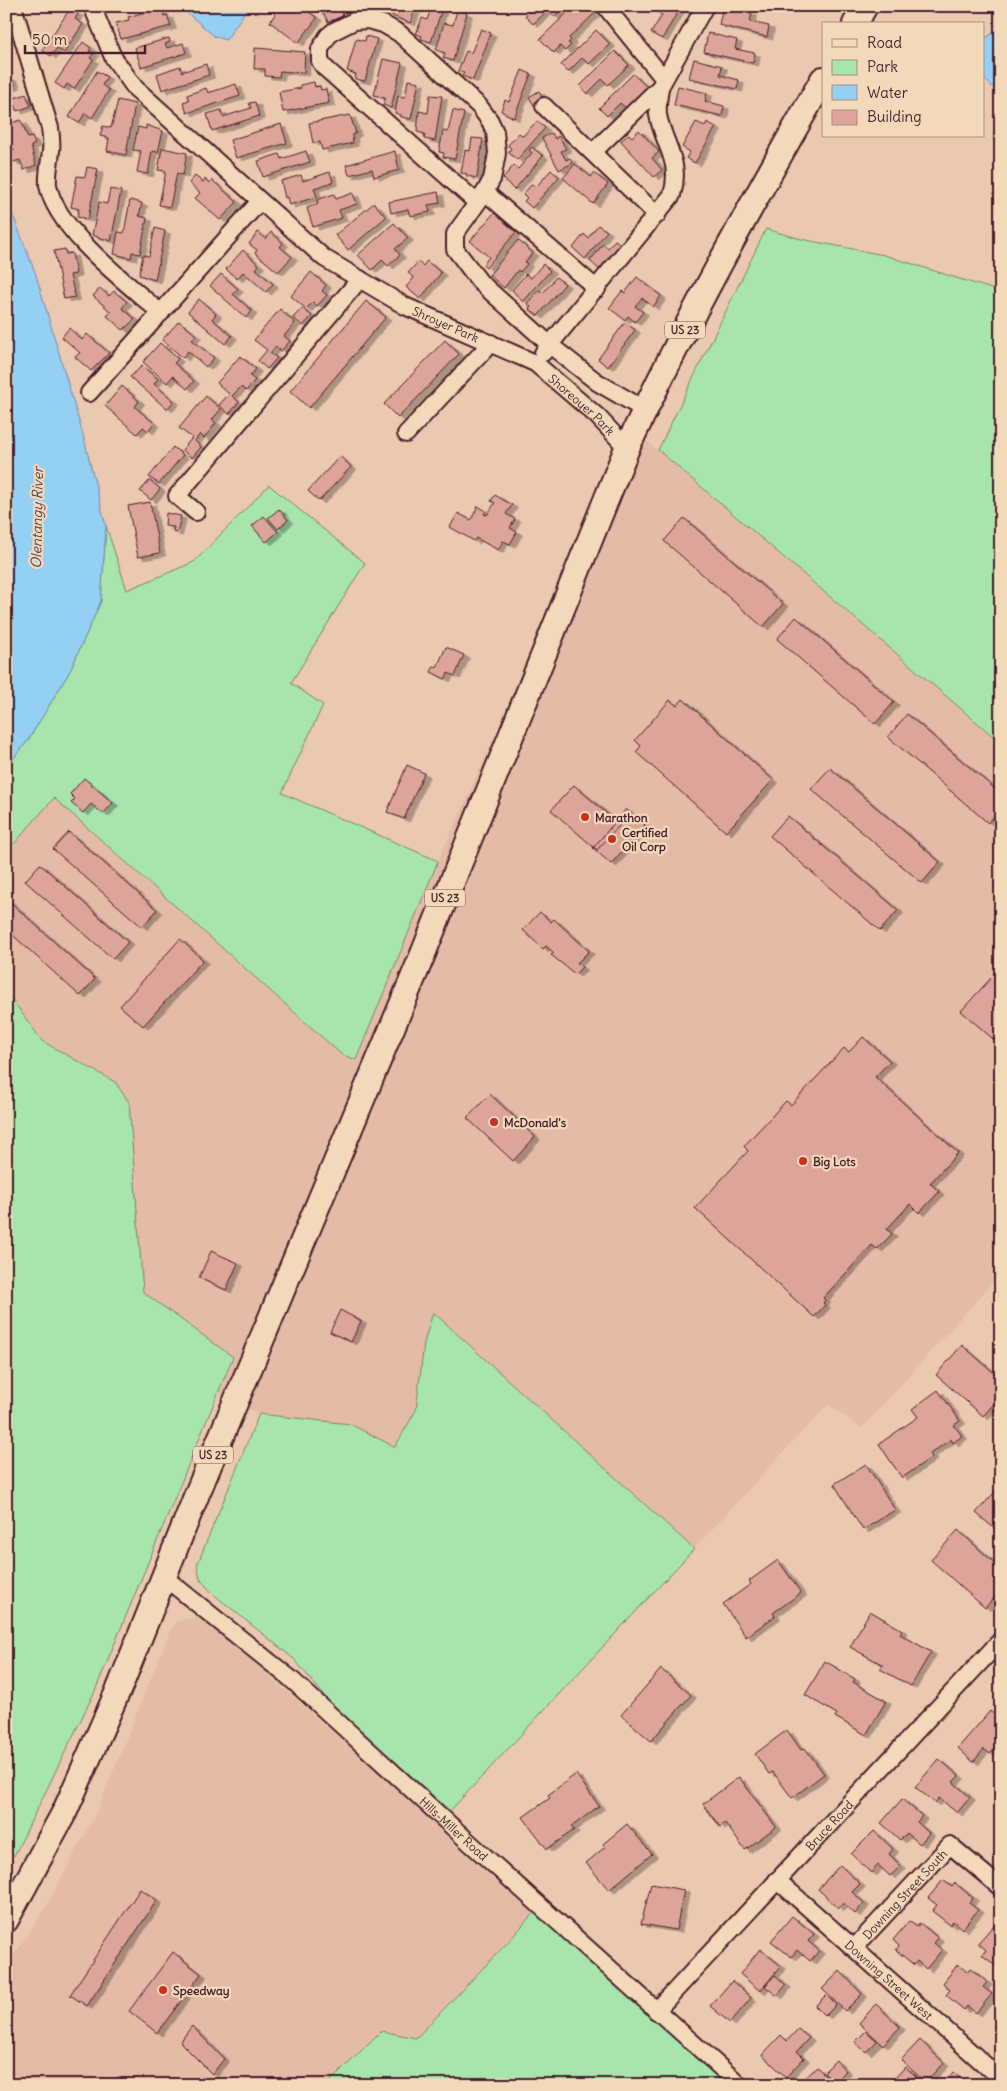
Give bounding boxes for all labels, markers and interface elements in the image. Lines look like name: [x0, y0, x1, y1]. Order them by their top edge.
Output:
scale bar: [25, 22, 145, 54]
legend: [822, 22, 984, 138]
text: 50 m: [32, 30, 67, 49]
text: Road: [867, 33, 902, 52]
text: Park: [867, 57, 898, 76]
text: Water: [867, 83, 908, 102]
text: Building: [867, 107, 922, 126]
street label: Shroyer Park: [410, 303, 481, 345]
road number: US 23: [665, 322, 705, 338]
street label: Shoreoyer Park: [546, 371, 618, 438]
water label: Olentangy River: [27, 465, 47, 569]
place label: Marathon: [595, 810, 648, 825]
marker: Marathon: [579, 811, 591, 823]
place label: Certified Oil Corp: [622, 825, 668, 855]
marker: Certified Oil Corp: [606, 833, 618, 845]
road number: US 23: [425, 890, 465, 906]
place label: McDonald's: [504, 1115, 567, 1130]
marker: McDonald's: [488, 1116, 500, 1128]
place label: Big Lots: [813, 1154, 856, 1170]
marker: Big Lots: [797, 1155, 809, 1167]
road number: US 23: [193, 1446, 233, 1464]
street label: Hills-Miller Road: [417, 1793, 491, 1863]
street label: Bruce Road: [802, 1797, 856, 1853]
street label: Downing Street South: [859, 1846, 950, 1942]
street label: Downing Street West: [842, 1937, 936, 2023]
place label: Speedway: [173, 1983, 230, 1999]
marker: Speedway: [157, 1984, 169, 1996]

